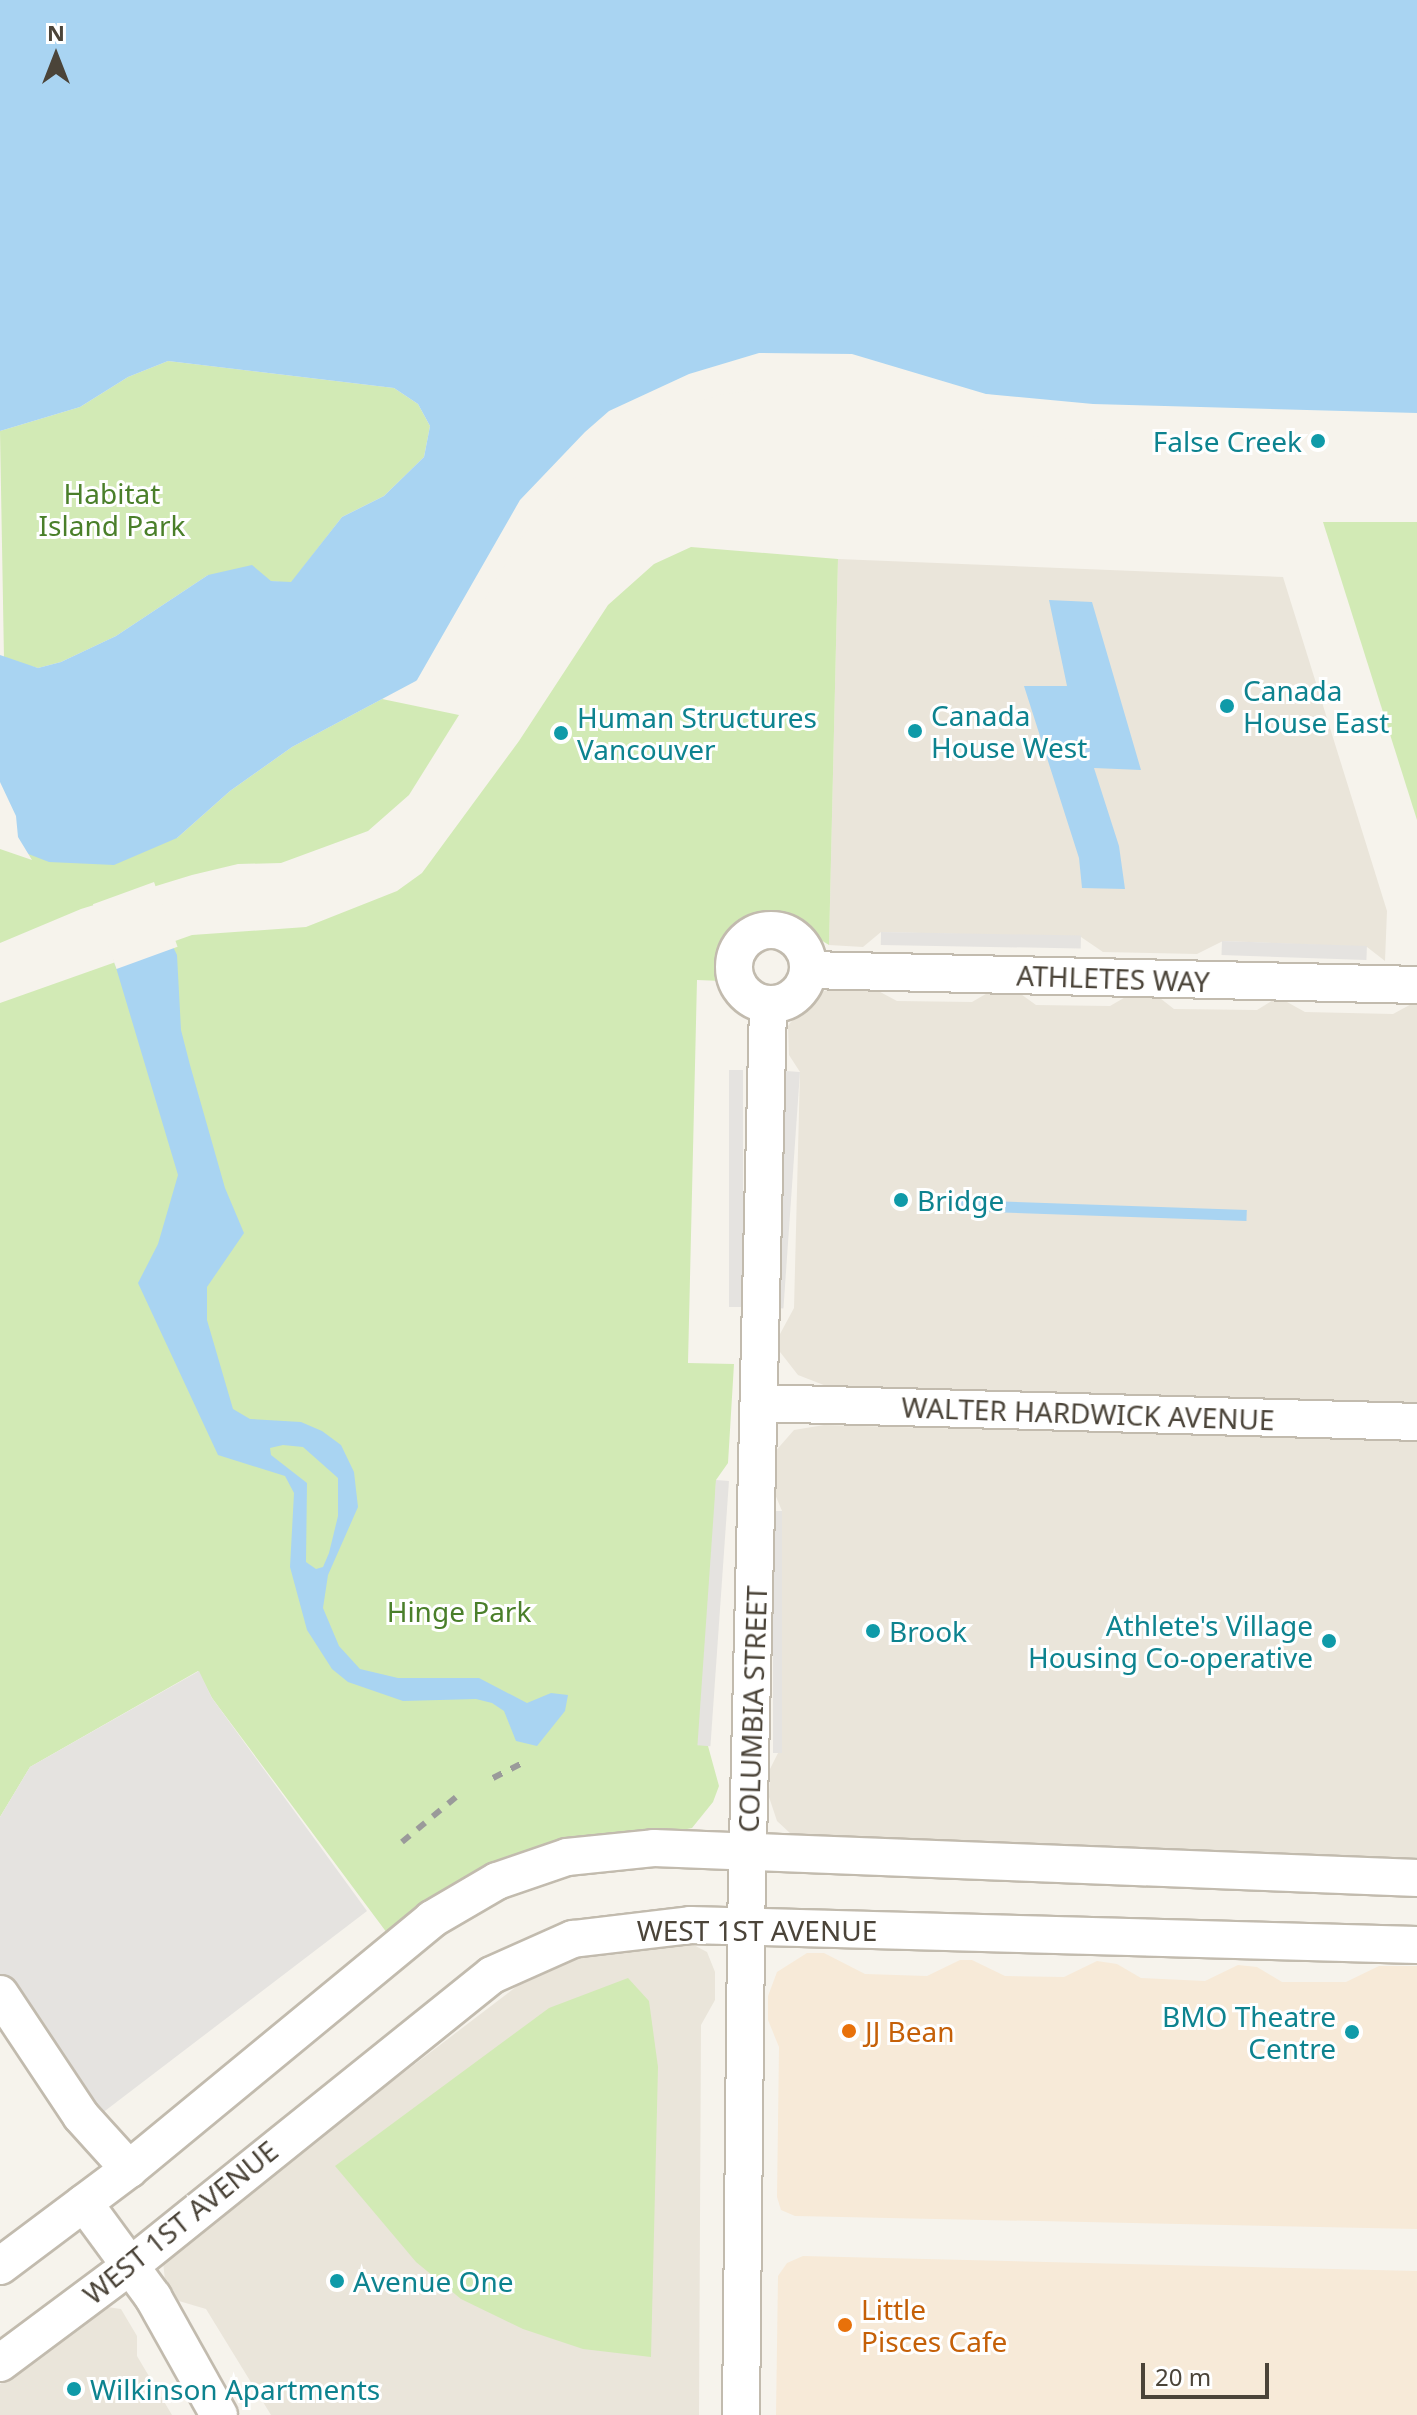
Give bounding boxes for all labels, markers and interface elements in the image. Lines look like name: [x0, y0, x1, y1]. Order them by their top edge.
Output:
north arrow: [16, 16, 96, 96]
text: N: [47, 17, 65, 47]
place label: False Creek: [1153, 424, 1302, 458]
marker: False Creek: [1309, 432, 1327, 450]
park label: Habitat Island Park: [39, 476, 185, 542]
place label: Canada House East: [1243, 673, 1389, 739]
marker: Canada House East: [1218, 697, 1236, 715]
place label: Canada House West: [931, 698, 1087, 764]
place label: Human Structures Vancouver: [577, 700, 817, 766]
marker: Canada House West: [906, 722, 924, 740]
marker: Human Structures Vancouver: [552, 724, 570, 742]
street label: ATHLETES WAY: [1016, 958, 1210, 998]
place label: Bridge: [917, 1183, 1004, 1217]
marker: Bridge: [892, 1191, 910, 1209]
street label: WALTER HARDWICK AVENUE: [901, 1390, 1275, 1436]
street label: COLUMBIA STREET: [731, 1585, 773, 1833]
park label: Hinge Park: [387, 1594, 531, 1628]
place label: Athlete's Village Housing Co-operative: [1028, 1608, 1313, 1674]
place label: Brook: [889, 1614, 967, 1648]
marker: Brook: [864, 1622, 882, 1640]
marker: Athlete's Village Housing Co-operative: [1320, 1632, 1338, 1650]
street label: WEST 1ST AVENUE: [637, 1913, 877, 1947]
place label: BMO Theatre Centre: [1162, 1999, 1336, 2065]
place label: JJ Bean: [865, 2014, 955, 2048]
marker: JJ Bean: [840, 2022, 858, 2040]
marker: BMO Theatre Centre: [1343, 2023, 1361, 2041]
street label: WEST 1ST AVENUE: [76, 2133, 284, 2311]
place label: Avenue One: [353, 2264, 514, 2298]
marker: Avenue One: [328, 2272, 346, 2290]
place label: Little Pisces Cafe: [861, 2292, 1007, 2358]
marker: Little Pisces Cafe: [836, 2316, 854, 2334]
scale bar: [1145, 2347, 1273, 2397]
text: 20 m: [1155, 2360, 1211, 2393]
place label: Wilkinson Apartments: [90, 2372, 380, 2406]
marker: Wilkinson Apartments: [65, 2380, 83, 2398]

